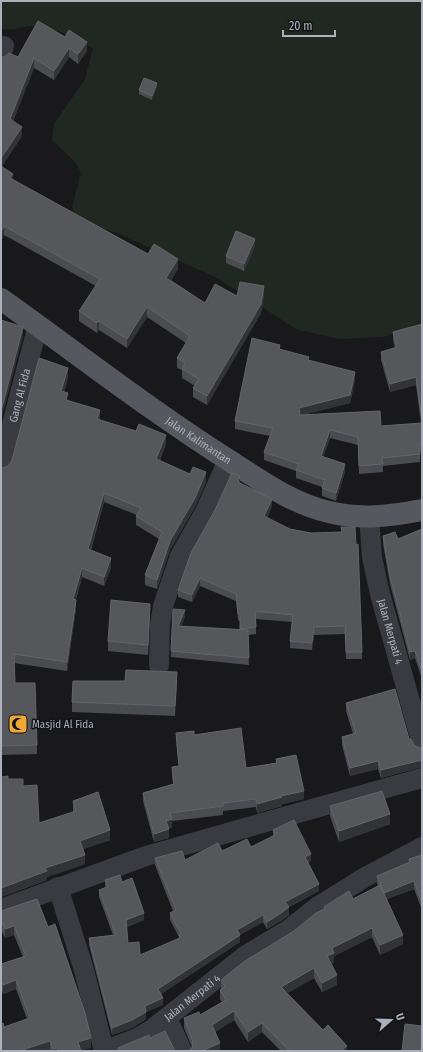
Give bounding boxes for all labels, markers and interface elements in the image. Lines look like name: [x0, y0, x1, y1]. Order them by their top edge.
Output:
scale bar: [283, 12, 335, 38]
text: 20 m: [289, 19, 313, 33]
street label: Gang Al Fida: [7, 367, 33, 424]
street label: Jalan Kalimantan: [163, 414, 234, 467]
street label: Jalan Merpati 4: [375, 597, 406, 667]
mosque icon: Masjid Al Fida: [7, 713, 29, 735]
place label: Masjid Al Fida: [32, 718, 94, 731]
street label: Jalan Merpati 4: [162, 971, 224, 1024]
north arrow: [371, 1000, 411, 1040]
text: U: [393, 1011, 407, 1022]

